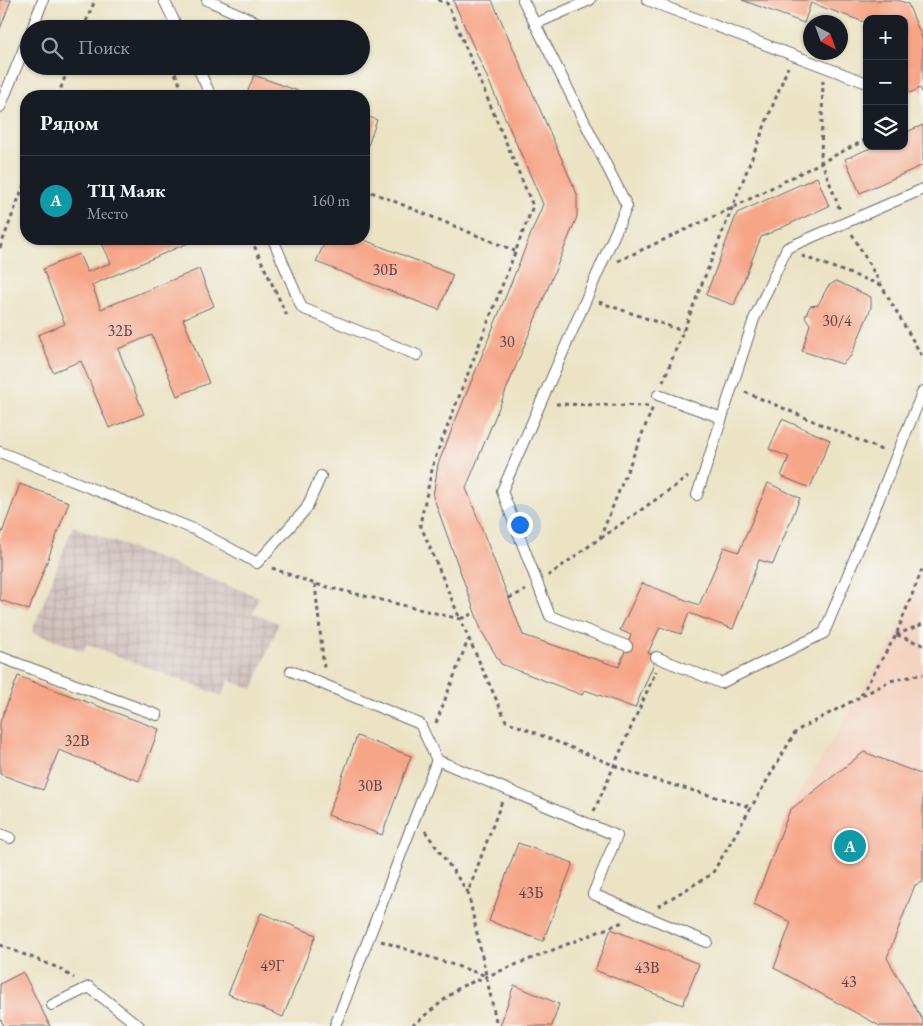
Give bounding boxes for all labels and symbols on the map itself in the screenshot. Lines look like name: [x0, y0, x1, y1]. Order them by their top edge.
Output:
north arrow: [803, 15, 848, 60]
house number: 30Б: [373, 259, 397, 280]
house number: 30/4: [822, 310, 852, 331]
house number: 32Б: [108, 320, 132, 341]
house number: 30: [499, 331, 515, 352]
your location: [507, 512, 533, 538]
house number: 32В: [65, 730, 89, 751]
house number: 30В: [358, 775, 382, 796]
pin: A: [834, 827, 866, 865]
house number: 43Б: [519, 882, 543, 903]
house number: 49Г: [260, 955, 285, 976]
house number: 43В: [635, 957, 659, 978]
house number: 43: [841, 971, 857, 992]

